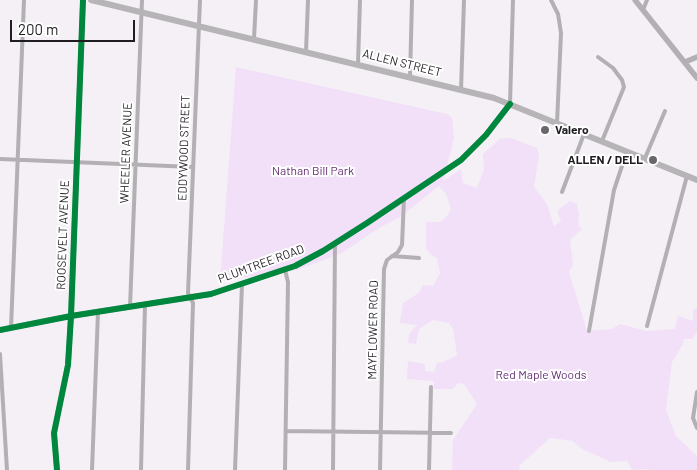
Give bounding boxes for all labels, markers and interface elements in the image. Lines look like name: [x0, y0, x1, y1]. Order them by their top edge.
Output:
scale bar: [12, 10, 138, 42]
text: 200 m: [18, 20, 58, 38]
street label: ALLEN STREET: [361, 46, 443, 80]
street label: EDDYWOOD STREET: [175, 95, 193, 201]
street label: WHEELER AVENUE: [117, 102, 135, 204]
place label: Valero: [555, 123, 589, 137]
marker: Valero: [539, 124, 551, 136]
place label: ALLEN / DELL: [568, 153, 643, 167]
marker: ALLEN / DELL: [647, 154, 659, 166]
park label: Nathan Bill Park: [272, 164, 354, 178]
street label: ROOSEVELT AVENUE: [54, 180, 72, 290]
street label: PLUMTREE ROAD: [216, 242, 306, 286]
street label: MAYFLOWER ROAD: [365, 280, 381, 380]
park label: Red Maple Woods: [496, 368, 586, 382]

